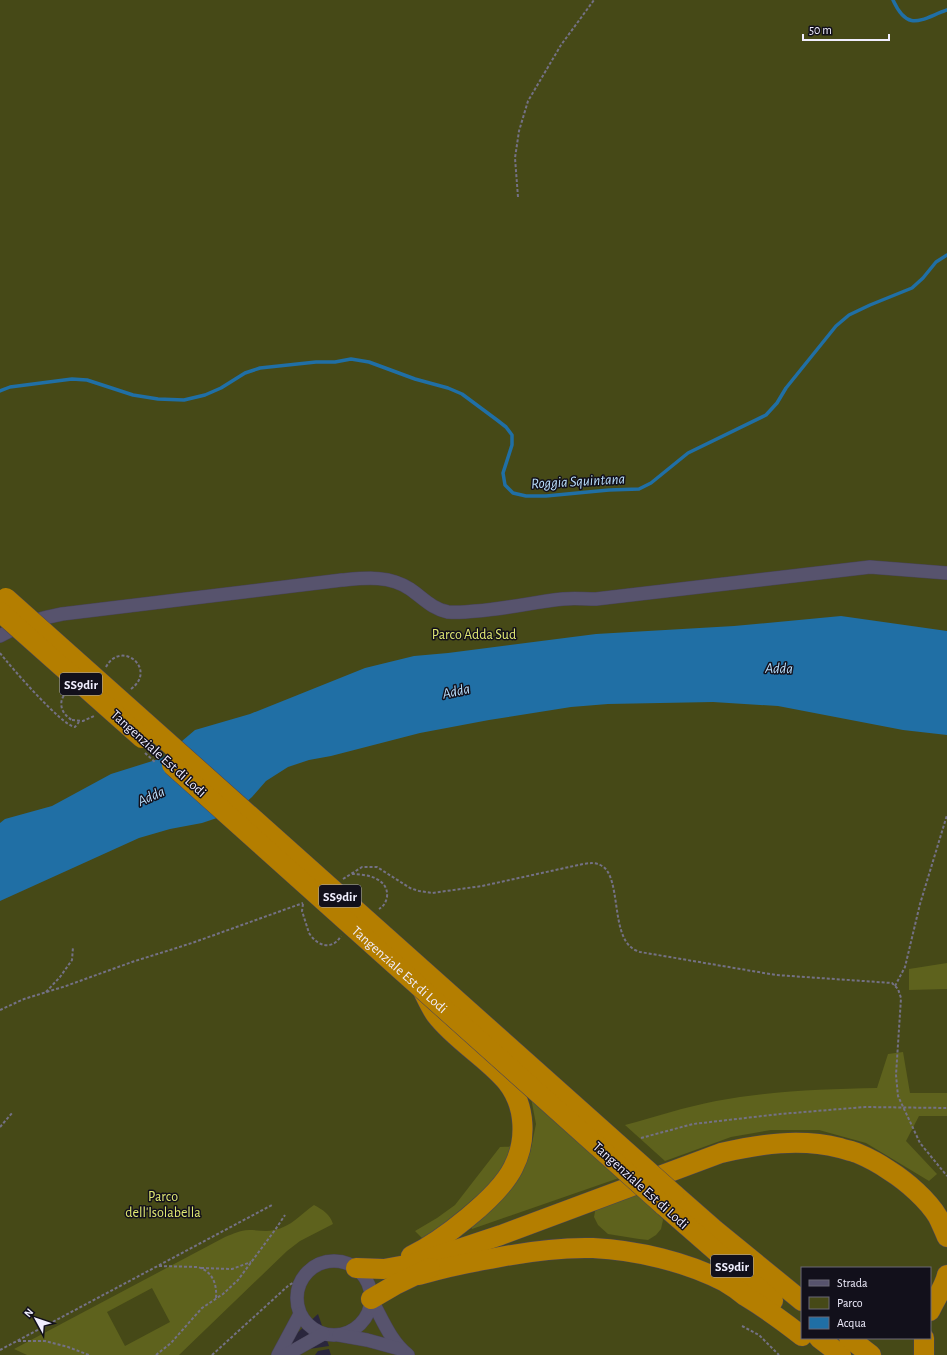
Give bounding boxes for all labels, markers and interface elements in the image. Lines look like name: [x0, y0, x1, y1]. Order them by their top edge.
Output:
scale bar: [803, 16, 889, 42]
text: 50 m: [809, 24, 832, 36]
water label: Roggia Squintana: [531, 472, 625, 491]
park label: Parco Adda Sud: [432, 628, 516, 642]
water label: Adda: [764, 661, 793, 676]
road number: SS9dir: [60, 673, 102, 695]
water label: Adda: [440, 681, 471, 702]
street label: Tangenziale Est di Lodi: [108, 708, 209, 800]
water label: Adda: [135, 784, 167, 809]
road number: SS9dir: [319, 885, 361, 907]
street label: Tangenziale Est di Lodi: [349, 924, 450, 1016]
street label: Tangenziale Est di Lodi: [590, 1140, 691, 1232]
park label: Parco dell'Isolabella: [125, 1190, 201, 1220]
road number: SS9dir: [711, 1255, 753, 1277]
legend: [801, 1267, 931, 1339]
text: Strada: [837, 1277, 868, 1289]
text: Parco: [837, 1297, 863, 1309]
north arrow: [16, 1299, 56, 1339]
text: N: [22, 1306, 35, 1319]
text: Acqua: [837, 1317, 867, 1329]

